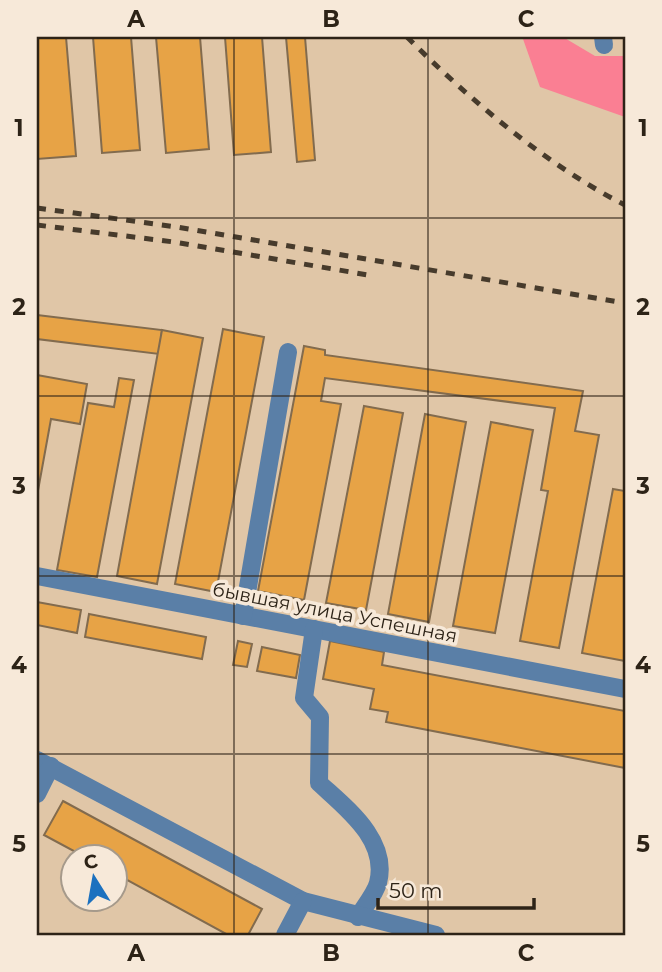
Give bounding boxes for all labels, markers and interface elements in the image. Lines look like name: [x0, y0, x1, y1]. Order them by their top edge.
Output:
text: A: [126, 5, 145, 33]
text: B: [322, 5, 340, 33]
text: C: [518, 5, 535, 33]
text: 1: [14, 114, 24, 142]
text: 1: [638, 114, 648, 142]
text: 2: [12, 293, 26, 321]
text: 2: [636, 293, 650, 321]
text: 3: [11, 472, 26, 500]
text: 3: [635, 472, 650, 500]
street label: бывшая улица Успешная: [211, 577, 459, 648]
text: 4: [11, 651, 27, 679]
text: 4: [635, 651, 651, 679]
text: 5: [12, 830, 26, 858]
text: 5: [636, 830, 650, 858]
north arrow: [60, 842, 130, 912]
text: С: [82, 849, 100, 874]
scale bar: [378, 867, 534, 911]
text: 50 m: [389, 878, 443, 903]
text: A: [126, 939, 145, 967]
text: B: [322, 939, 340, 967]
text: C: [518, 939, 535, 967]

